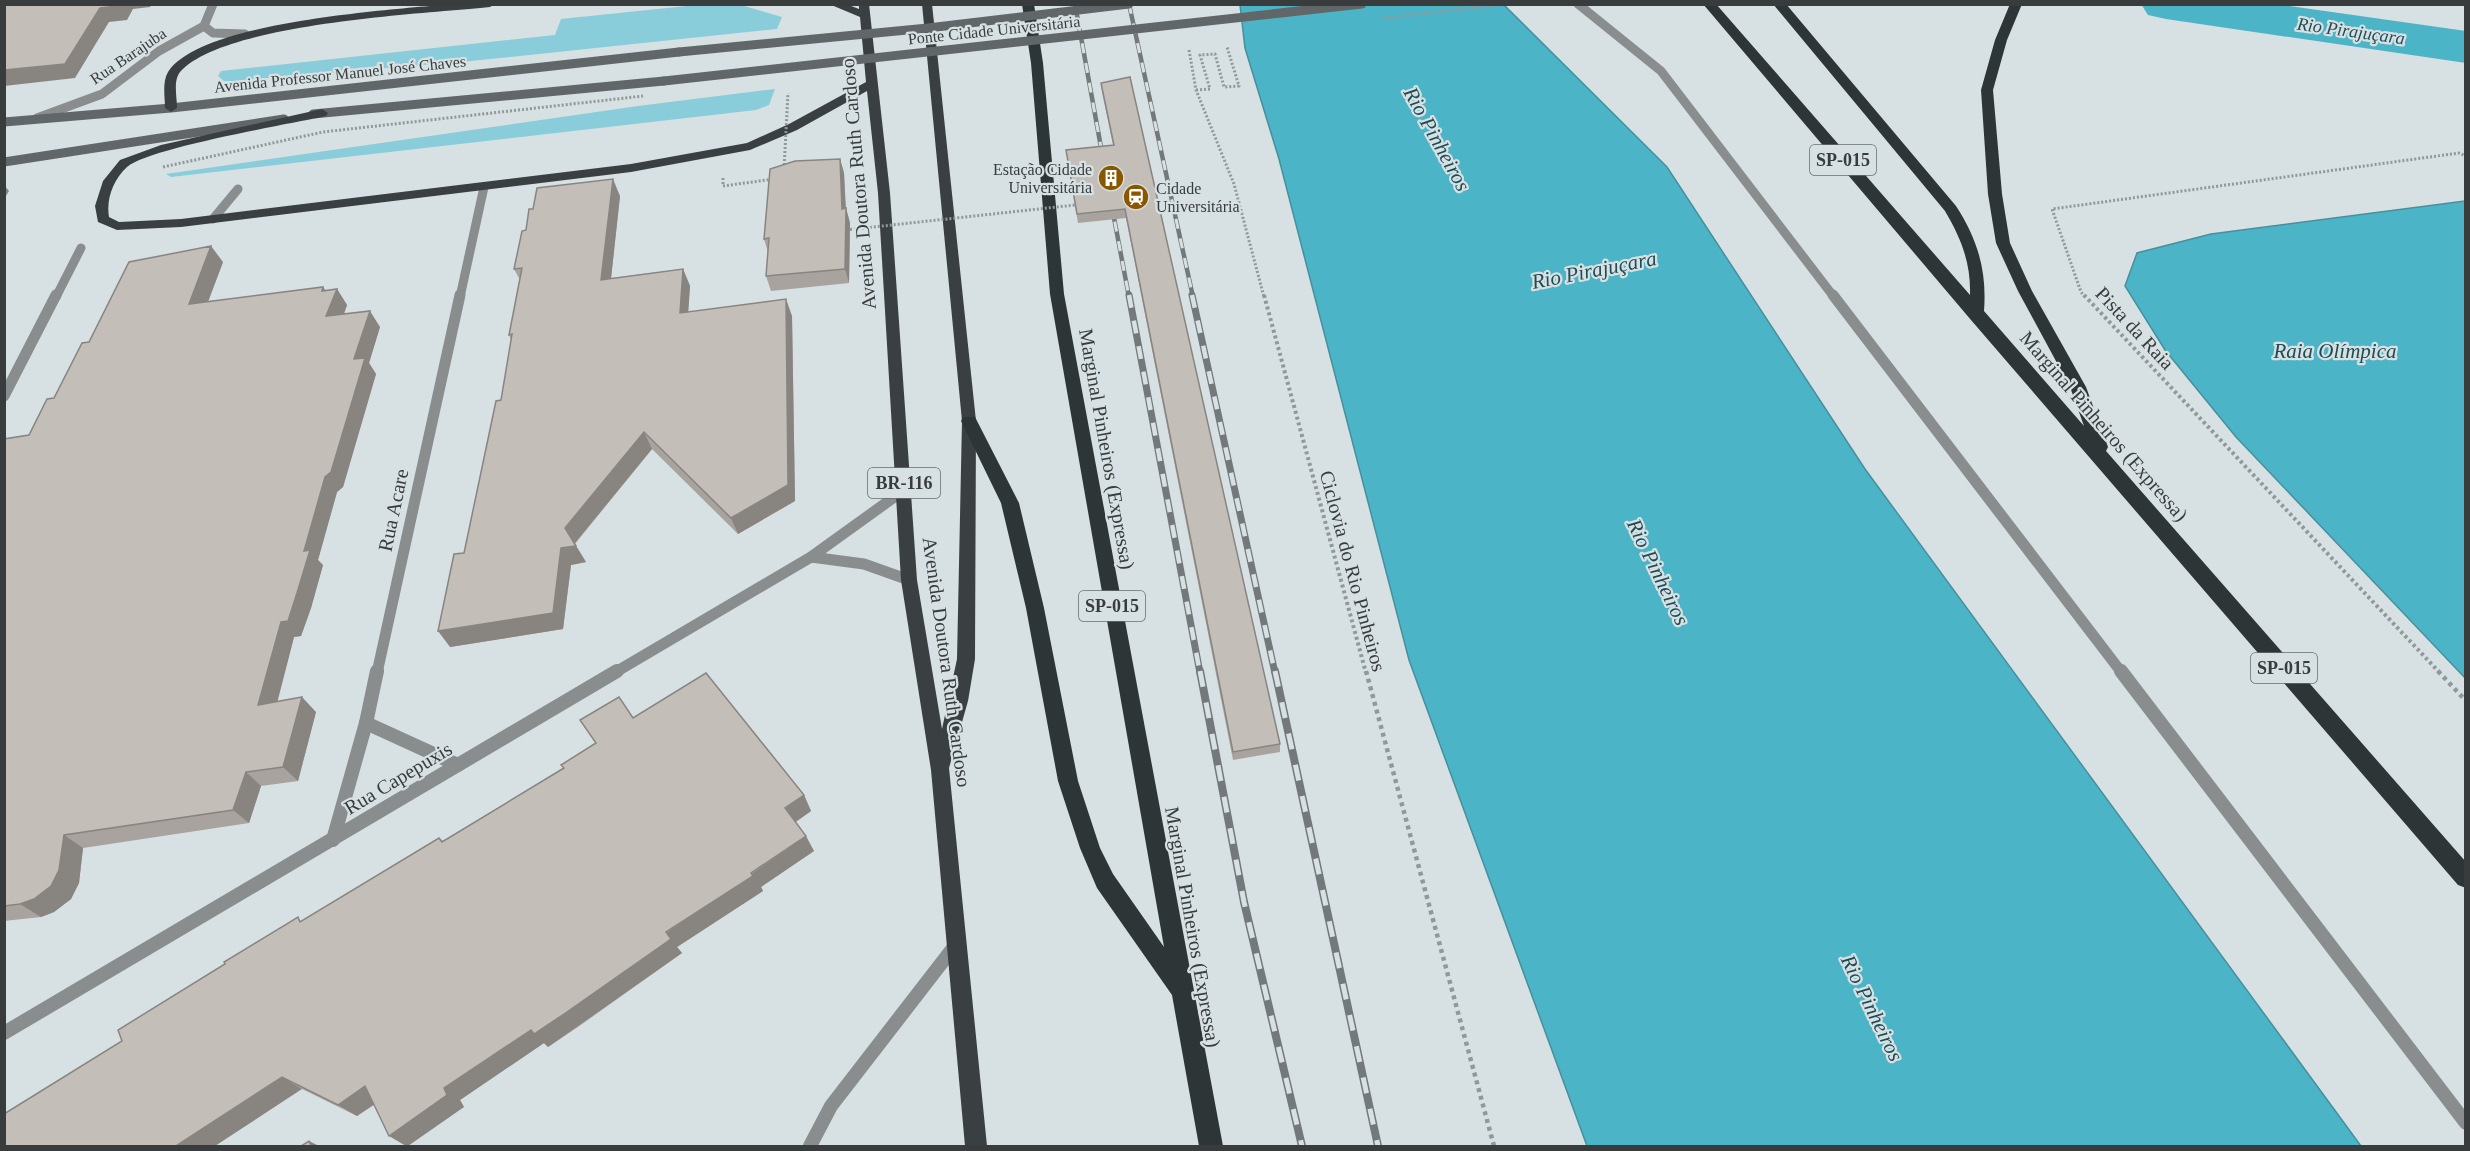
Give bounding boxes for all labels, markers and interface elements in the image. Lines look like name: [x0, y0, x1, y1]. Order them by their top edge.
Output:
street label: Ponte Cidade Universitária: [907, 12, 1081, 48]
water label: Rio Pirajuçara: [2295, 13, 2406, 48]
street label: Rua Barajuba: [87, 24, 170, 88]
street label: Avenida Professor Manuel José Chaves: [213, 52, 467, 96]
street label: Avenida Doutora Ruth Cardoso: [836, 57, 880, 311]
water label: Rio Pinheiros: [1398, 82, 1475, 195]
road number: SP-015: [1810, 145, 1876, 175]
place label: Estação Cidade Universitária: [993, 161, 1092, 196]
building icon: Estação Cidade Universitária: [1096, 163, 1126, 193]
place label: Cidade Universitária: [1156, 180, 1240, 215]
station icon: Cidade Universitária: [1121, 182, 1151, 212]
water label: Rio Pirajuçara: [1529, 246, 1658, 294]
street label: Pista da Raia: [2091, 282, 2179, 374]
street label: Marginal Pinheiros (Expressa): [1074, 327, 1139, 571]
street label: Marginal Pinheiros (Expressa): [2015, 327, 2192, 526]
water label: Raia Olímpica: [2272, 339, 2397, 363]
street label: Rua Acare: [374, 467, 413, 553]
road number: BR-116: [868, 468, 940, 498]
street label: Ciclovia do Rio Pinheiros: [1316, 468, 1390, 674]
water label: Rio Pinheiros: [1622, 514, 1694, 629]
street label: Avenida Doutora Ruth Cardoso: [919, 536, 975, 788]
road number: SP-015: [1079, 591, 1145, 621]
road number: SP-015: [2251, 653, 2317, 683]
street label: Rua Capepuxis: [340, 737, 457, 820]
street label: Marginal Pinheiros (Expressa): [1160, 805, 1225, 1049]
water label: Rio Pinheiros: [1836, 950, 1908, 1065]

